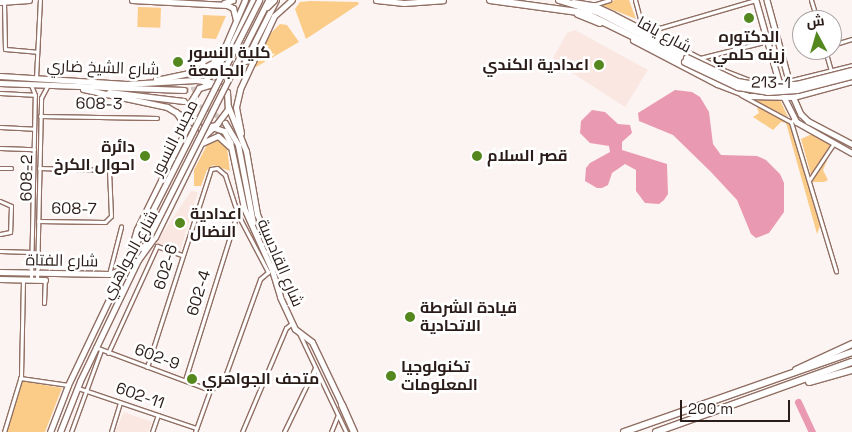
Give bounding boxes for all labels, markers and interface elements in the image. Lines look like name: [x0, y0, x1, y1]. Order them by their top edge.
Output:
north arrow: [792, 10, 842, 60]
marker: الدكتوره زينه حلمي: [742, 11, 756, 25]
text: ش: [806, 11, 825, 31]
street label: شارع يافا: [634, 13, 694, 57]
place label: الدكتوره زينه حلمي: [713, 27, 785, 65]
place label: كلية النسور الجامعة: [188, 43, 271, 81]
place label: اعدادية الكندي: [482, 55, 589, 75]
street label: شارع الشيخ ضاري: [46, 56, 160, 80]
marker: كلية النسور الجامعة: [172, 56, 184, 68]
marker: اعدادية الكندي: [593, 59, 605, 71]
street label: 213-1: [751, 73, 791, 93]
street label: 608-3: [75, 94, 123, 114]
street label: مجسر النسور: [148, 97, 202, 179]
place label: دائرة احوال الكرخ: [54, 137, 135, 175]
place label: قصر السلام: [487, 146, 568, 166]
marker: دائرة احوال الكرخ: [139, 150, 151, 162]
marker: قصر السلام: [471, 150, 483, 162]
street label: 608-2: [17, 154, 37, 202]
street label: 608-7: [51, 199, 97, 219]
place label: اعدادية النضال: [190, 204, 242, 242]
street label: شارع الجواهري: [98, 207, 162, 303]
street label: شارع القادسية: [253, 216, 307, 310]
marker: اعدادية النضال: [174, 217, 186, 229]
street label: 602-6: [150, 242, 182, 292]
street label: شارع الفتاة: [25, 251, 99, 271]
street label: 602-4: [183, 268, 215, 318]
place label: قيادة الشرطة الاتحادية: [420, 298, 517, 336]
marker: قيادة الشرطة الاتحادية: [404, 311, 416, 323]
street label: 602-9: [132, 340, 182, 374]
place label: تكنولوجيا المعلومات: [401, 357, 478, 395]
place label: متحف الجواهري: [202, 369, 319, 389]
marker: تكنولوجيا المعلومات: [385, 370, 397, 382]
marker: متحف الجواهري: [186, 373, 198, 385]
street label: 602-11: [113, 379, 167, 413]
scale bar: [682, 390, 792, 422]
text: 200 m: [688, 399, 733, 418]

